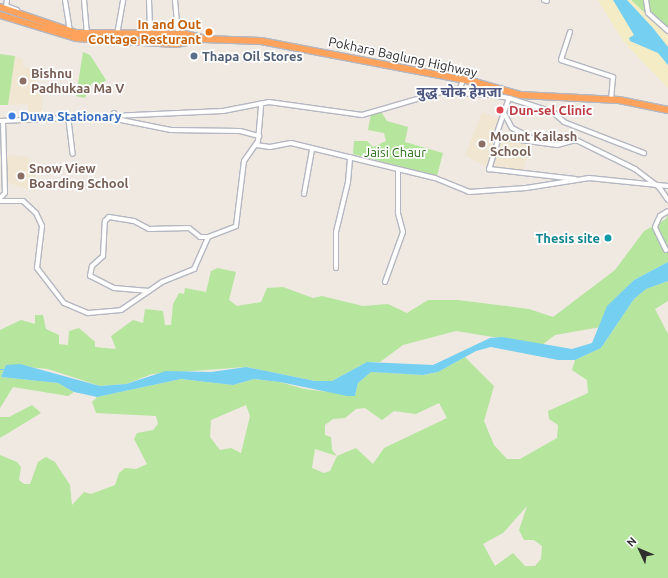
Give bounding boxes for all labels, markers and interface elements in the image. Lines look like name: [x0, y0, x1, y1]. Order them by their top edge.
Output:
place label: In and Out Cottage Resturant: [88, 17, 201, 48]
marker: In and Out Cottage Resturant: [204, 27, 214, 37]
street label: Pokhara Baglung Highway: [327, 34, 479, 80]
place label: Thapa Oil Stores: [202, 48, 303, 64]
marker: Thapa Oil Stores: [189, 51, 199, 61]
place label: Bishnu Padhukaa Ma V: [31, 66, 124, 97]
marker: Bishnu Padhukaa Ma V: [18, 76, 28, 86]
district label: बुद्ध चोक हेमजा: [416, 84, 502, 100]
place label: Dun-sel Clinic: [509, 102, 592, 118]
marker: Dun-sel Clinic: [494, 104, 506, 116]
place label: Duwa Stationary: [20, 108, 121, 124]
marker: Duwa Stationary: [7, 111, 17, 121]
place label: Mount Kailash School: [490, 129, 577, 160]
marker: Mount Kailash School: [477, 139, 487, 149]
park label: Jaisi Chaur: [364, 144, 426, 160]
place label: Snow View Boarding School: [29, 161, 128, 192]
marker: Snow View Boarding School: [16, 171, 26, 181]
place label: Thesis site: [536, 230, 600, 246]
marker: Thesis site: [603, 233, 613, 243]
north arrow: [620, 530, 660, 570]
text: N: [624, 535, 639, 549]

